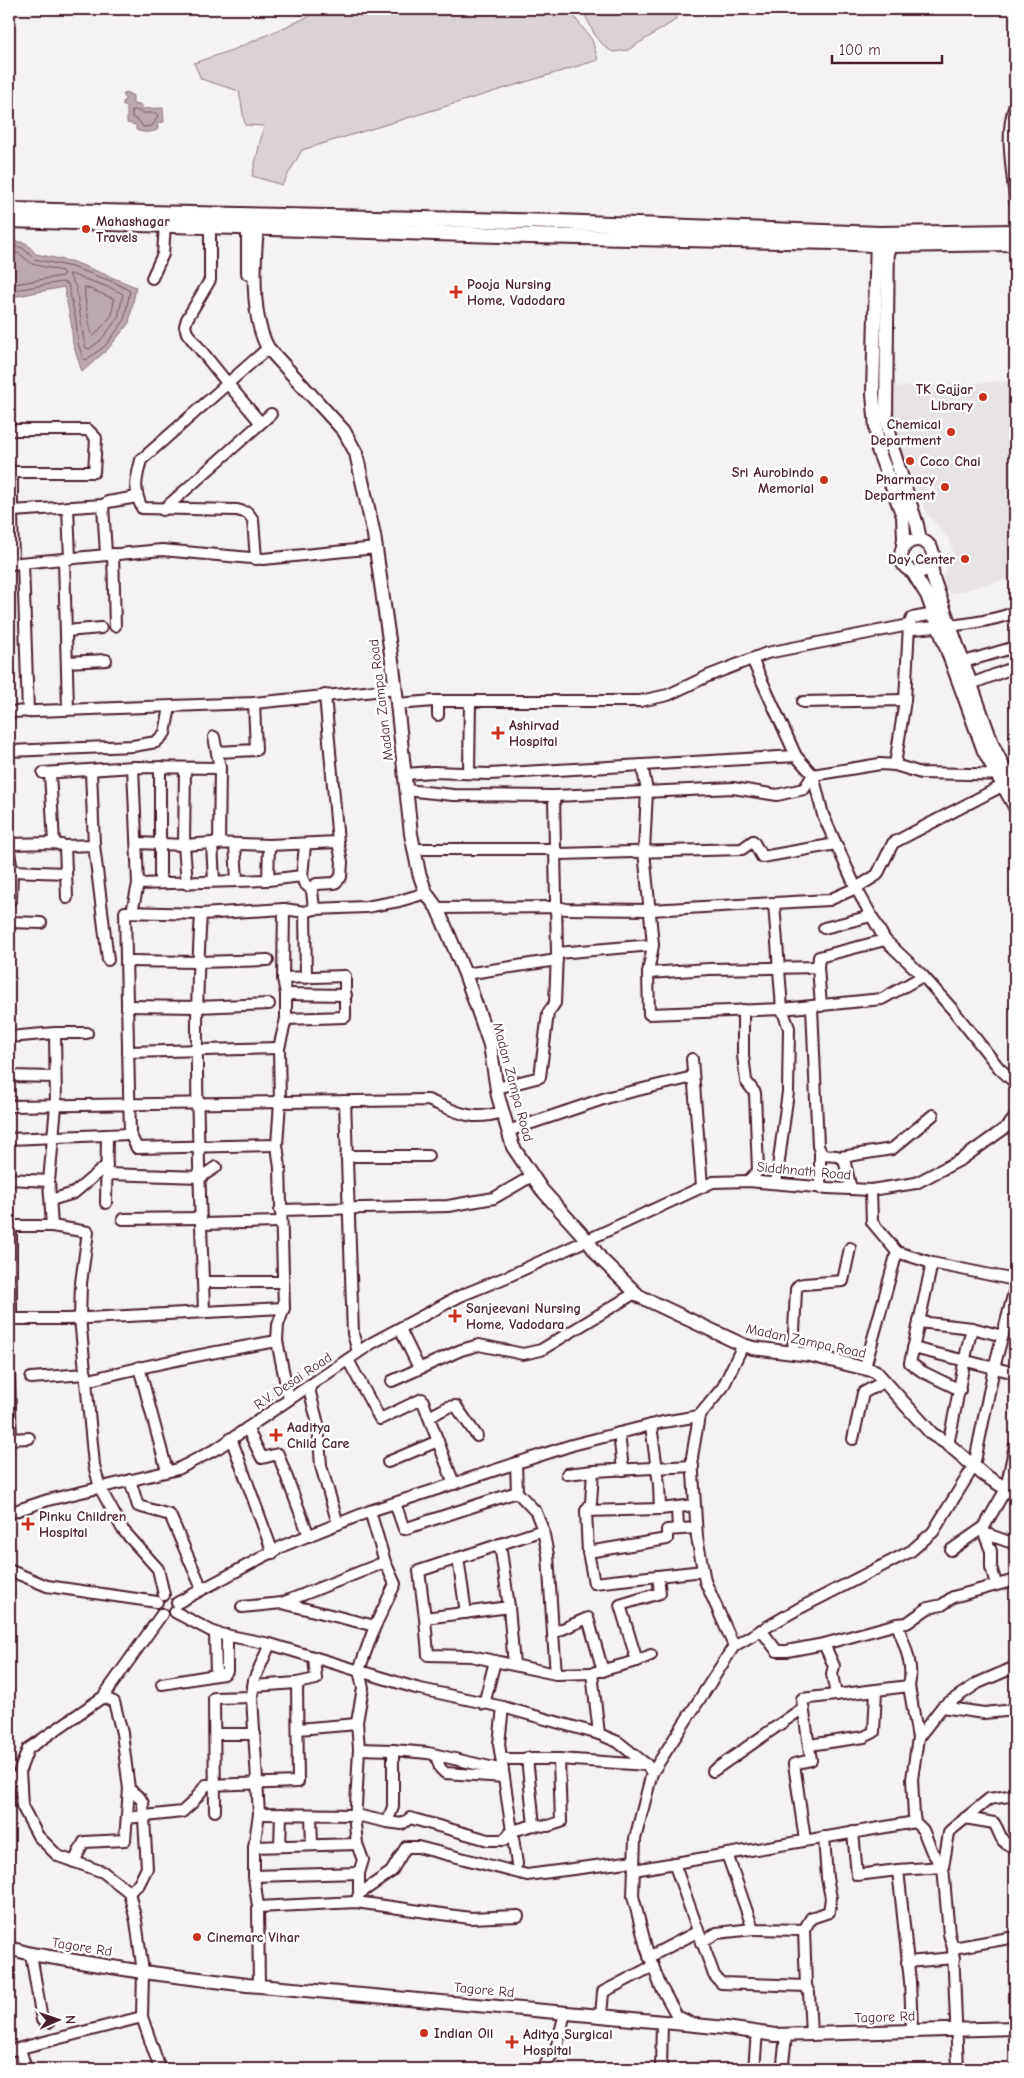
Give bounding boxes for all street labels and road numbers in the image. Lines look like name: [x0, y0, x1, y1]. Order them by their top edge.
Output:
street label: Madan Zampa Road: [365, 638, 397, 762]
street label: Madan Zampa Road: [489, 1021, 537, 1143]
street label: Siddhnath Road: [756, 1158, 852, 1184]
street label: Madan Zampa Road: [744, 1320, 868, 1362]
street label: R.V. Desai Road: [251, 1349, 335, 1413]
street label: Tagore Rd: [51, 1934, 113, 1960]
street label: Tagore Rd: [453, 1979, 515, 2001]
street label: Tagore Rd: [854, 2007, 916, 2027]

